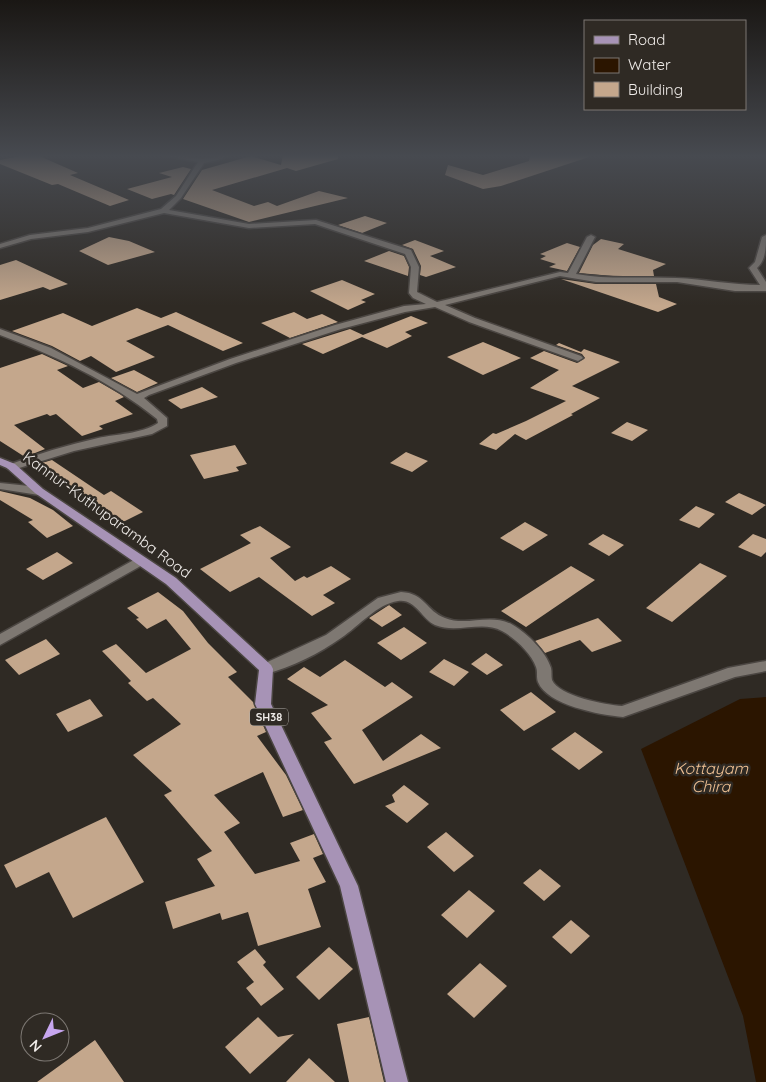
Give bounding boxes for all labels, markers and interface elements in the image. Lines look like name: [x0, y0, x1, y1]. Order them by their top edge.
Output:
legend: [584, 20, 746, 110]
text: Road: [628, 30, 665, 49]
text: Water: [628, 55, 671, 74]
text: Building: [628, 80, 683, 99]
street label: Kannur-Kuthuparamba Road: [19, 447, 195, 582]
road number: SH38: [250, 709, 288, 726]
water label: Kottayam Chira: [674, 758, 748, 796]
north arrow: [20, 1012, 70, 1062]
text: N: [25, 1036, 46, 1056]

